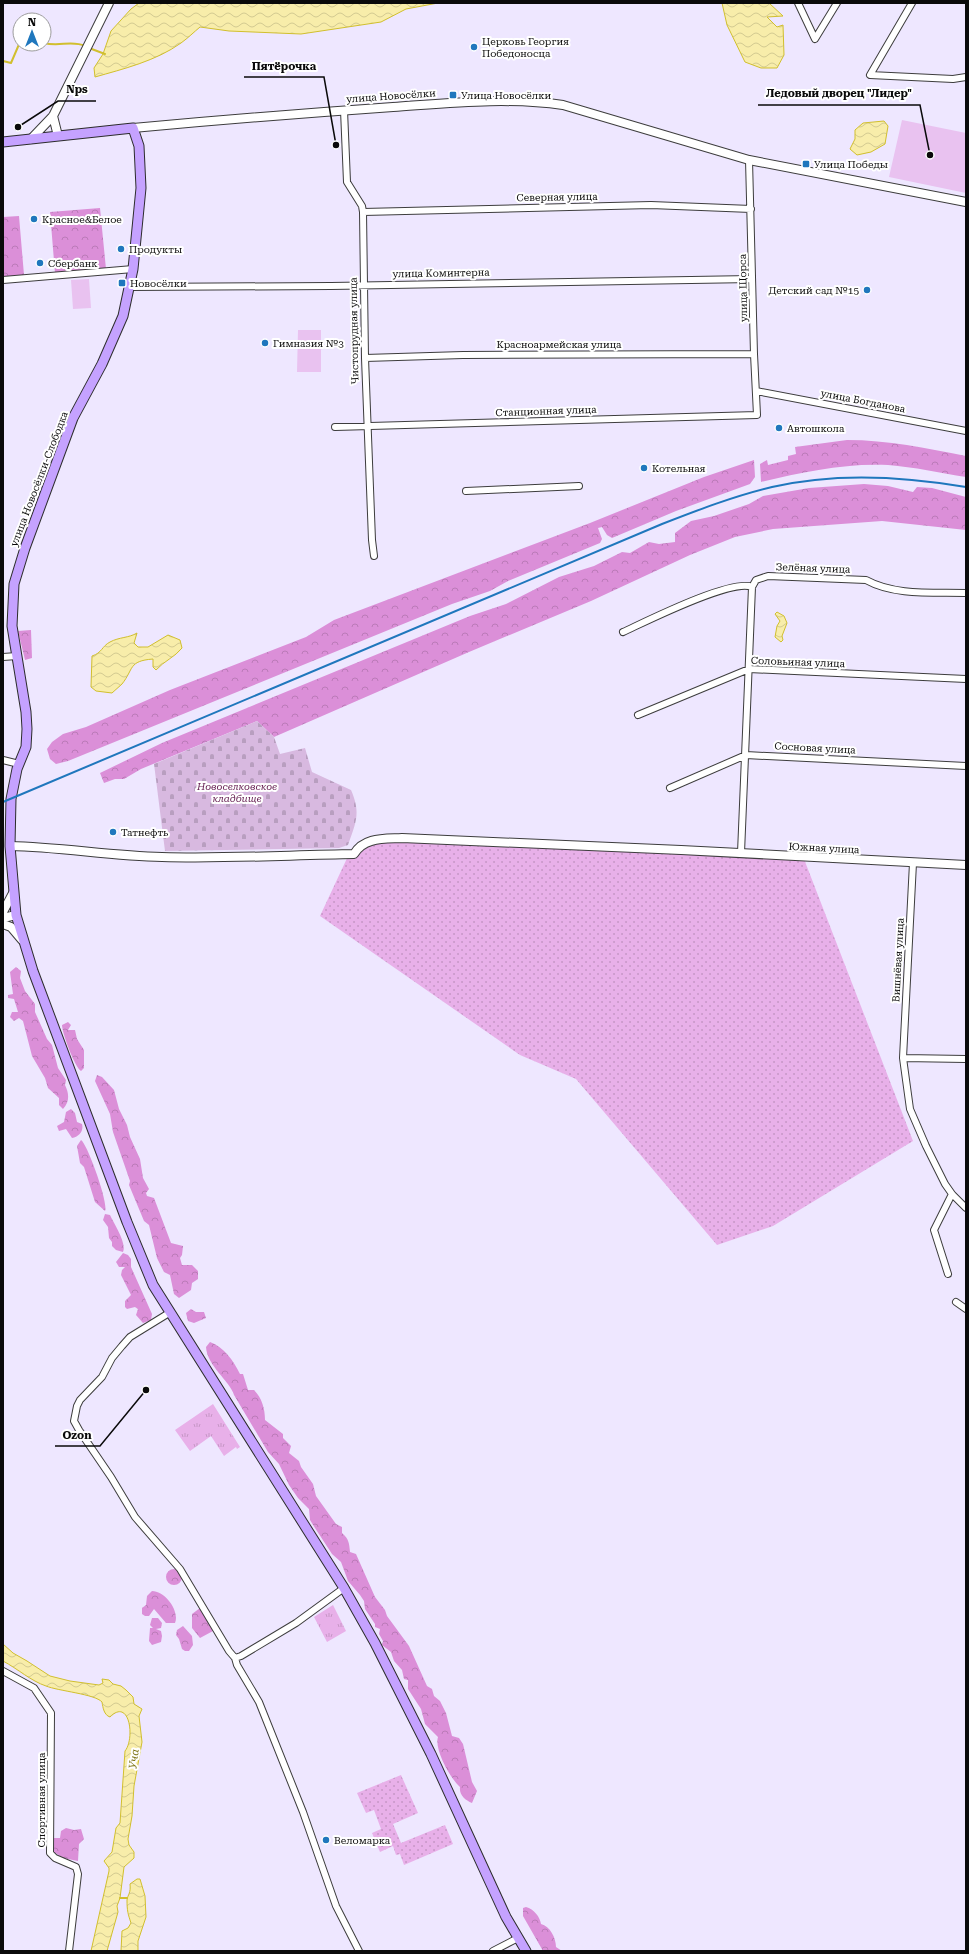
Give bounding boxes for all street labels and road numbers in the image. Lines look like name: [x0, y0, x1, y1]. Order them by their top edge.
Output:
street label: улица Новосёлки: [346, 87, 436, 105]
street label: Северная улица: [516, 191, 598, 203]
street label: улица Щорса: [737, 253, 749, 322]
street label: улица Коминтерна: [392, 267, 490, 279]
street label: Чистопрудная улица: [348, 277, 360, 385]
street label: Красноармейская улица: [496, 339, 622, 350]
street label: улица Богданова: [820, 387, 907, 415]
street label: Станционная улица: [495, 404, 597, 418]
street label: улица Новосёлки-Слободка: [8, 409, 70, 548]
street label: Зелёная улица: [775, 561, 851, 575]
street label: Соловьиная улица: [751, 655, 846, 669]
street label: Сосновая улица: [774, 740, 857, 756]
street label: Южная улица: [788, 841, 860, 855]
street label: Вишнёвая улица: [890, 917, 906, 1002]
street label: Спортивная улица: [36, 1752, 47, 1847]

